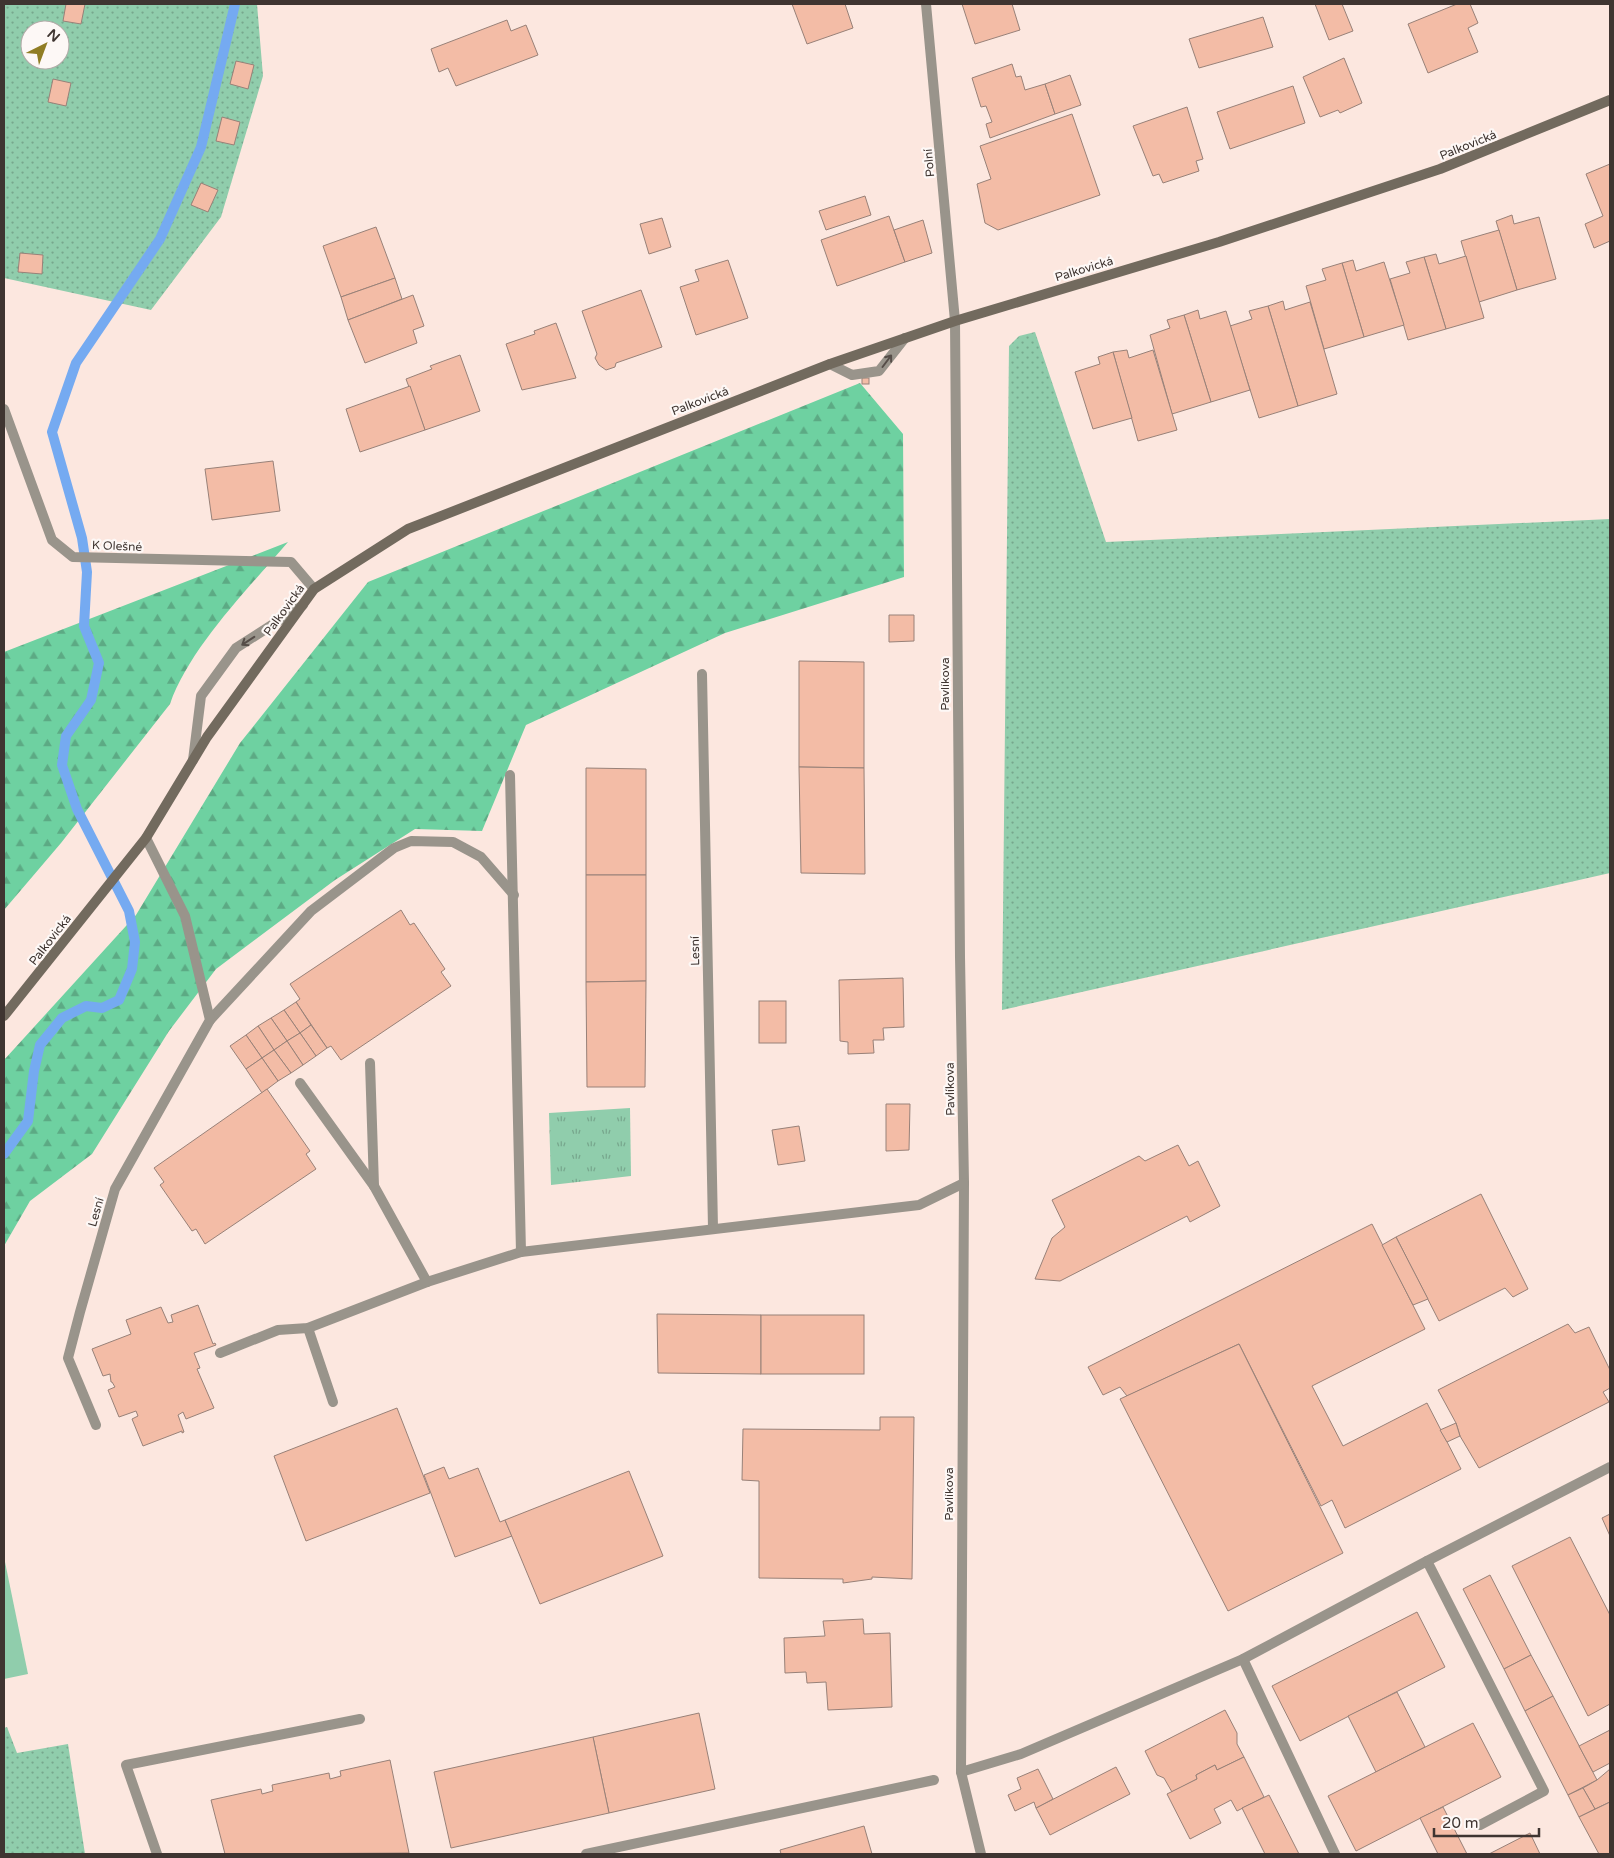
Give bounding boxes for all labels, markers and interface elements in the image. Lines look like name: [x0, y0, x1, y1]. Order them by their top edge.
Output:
north arrow: [20, 20, 70, 70]
text: N: [43, 26, 63, 46]
street label: Palkovická: [1438, 127, 1498, 163]
street label: Polní: [921, 148, 937, 178]
street label: Palkovická: [1053, 254, 1115, 284]
one-way arrow: [881, 355, 892, 368]
street label: Palkovická: [669, 384, 731, 418]
street label: K Olešné: [92, 538, 143, 554]
street label: Palkovická: [261, 582, 307, 638]
one-way arrow: [241, 635, 255, 646]
street label: Pavlíkova: [938, 657, 952, 711]
street label: Palkovická: [26, 912, 74, 968]
street label: Lesní: [688, 936, 702, 966]
street label: Pavlíkova: [943, 1062, 957, 1116]
street label: Lesní: [85, 1196, 107, 1228]
street label: Pavlíkova: [942, 1467, 956, 1521]
scale bar: [1434, 1806, 1539, 1838]
text: 20 m: [1442, 1814, 1479, 1832]

